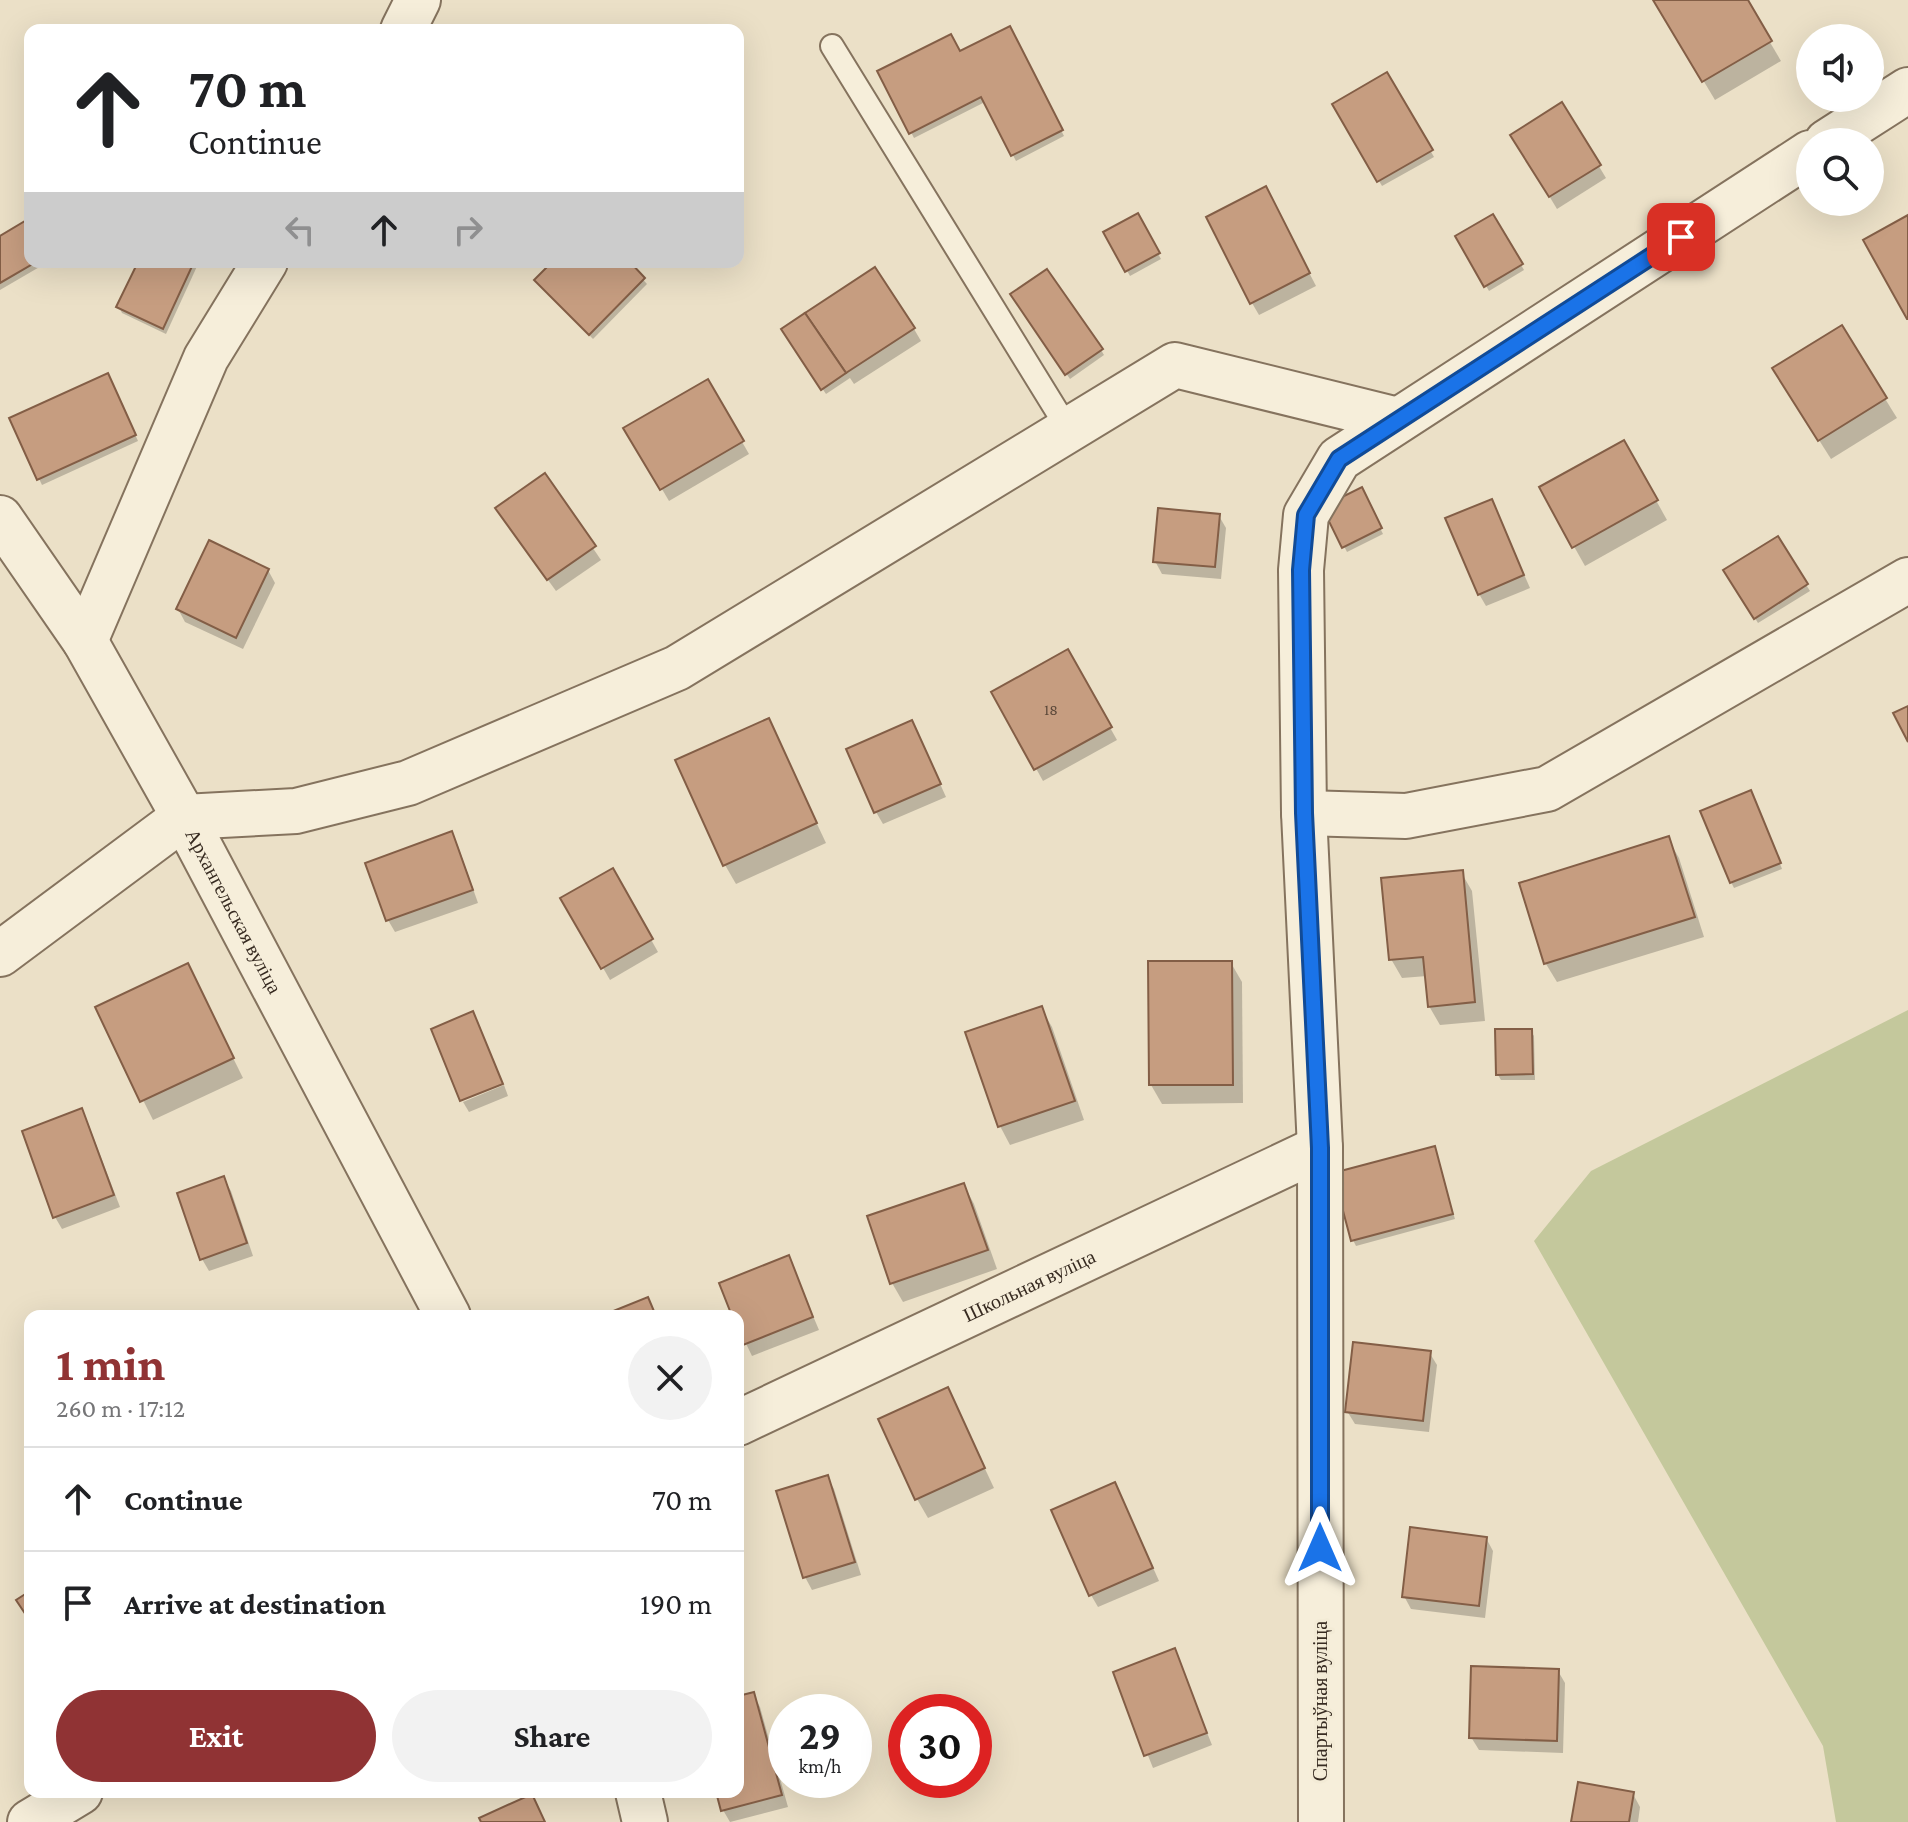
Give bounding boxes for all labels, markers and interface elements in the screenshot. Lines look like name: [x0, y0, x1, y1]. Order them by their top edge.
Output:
map controls: [1796, 24, 1884, 216]
button: sound: [1796, 24, 1884, 112]
icon: ahead: [56, 56, 160, 160]
text: 70 m: [188, 57, 307, 119]
text: Continue: [188, 122, 322, 162]
button: search: [1796, 128, 1884, 216]
pin: [1647, 203, 1715, 271]
icon: left: [278, 208, 322, 252]
icon: ahead: [362, 208, 406, 252]
icon: right: [446, 208, 490, 252]
icon: arrive: [1659, 215, 1703, 259]
house number: 18: [1044, 701, 1058, 718]
street label: Архангельская вуліца: [181, 825, 286, 997]
street label: Школьная вуліца: [960, 1245, 1099, 1326]
button: close: [628, 1336, 712, 1420]
text: 1 min: [56, 1337, 165, 1390]
text: 260 m · 17:12: [56, 1394, 185, 1423]
icon: ahead: [56, 1477, 100, 1521]
text: Continue: [124, 1483, 243, 1516]
text: 70 m: [652, 1483, 712, 1516]
position arrow: [1278, 1506, 1362, 1590]
icon: arrive: [56, 1581, 100, 1625]
text: Arrive at destination: [124, 1587, 386, 1620]
text: 190 m: [640, 1587, 712, 1620]
street label: Спартыўная вуліца: [1309, 1621, 1332, 1781]
button: Exit: [56, 1690, 376, 1782]
button: Share: [392, 1690, 712, 1782]
speed limit sign: 30: [888, 1694, 992, 1798]
text: 29: [799, 1713, 841, 1758]
text: km/h: [798, 1755, 842, 1777]

